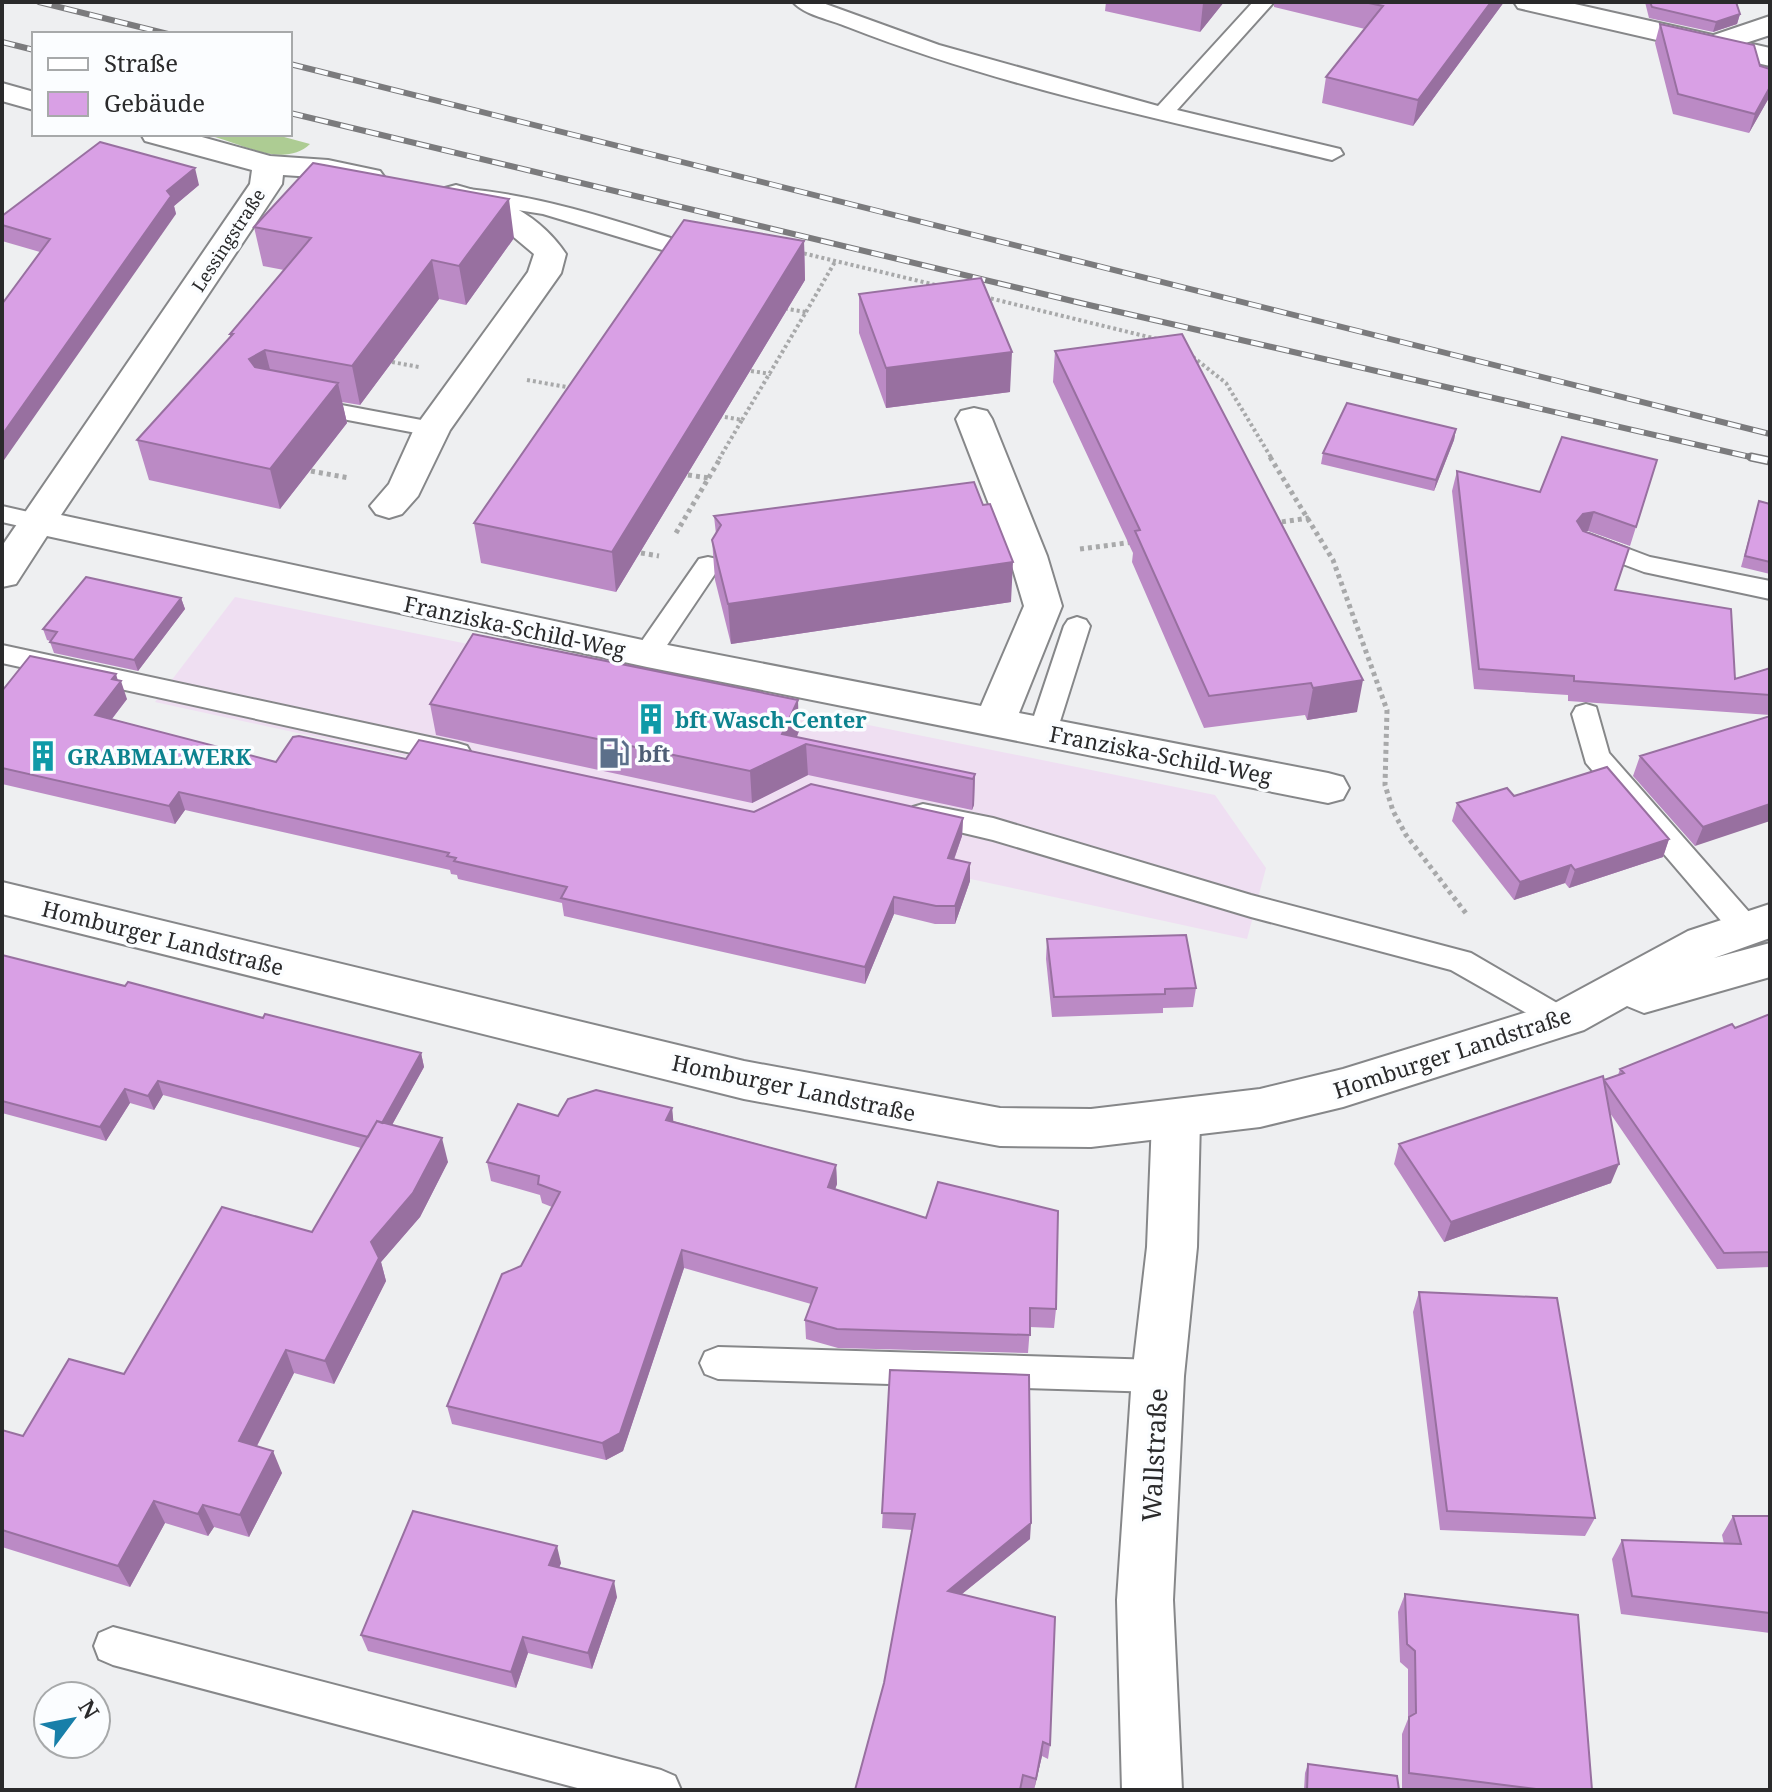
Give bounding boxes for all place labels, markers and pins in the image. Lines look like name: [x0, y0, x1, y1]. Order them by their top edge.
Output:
building icon: bft Wasch-Center: [634, 702, 668, 736]
place label: bft Wasch-Center: [675, 704, 867, 734]
fuel station icon: bft: [597, 736, 631, 770]
place label: bft: [638, 738, 670, 768]
building icon: GRABMALWERK: [26, 739, 60, 773]
place label: GRABMALWERK: [67, 741, 252, 771]

